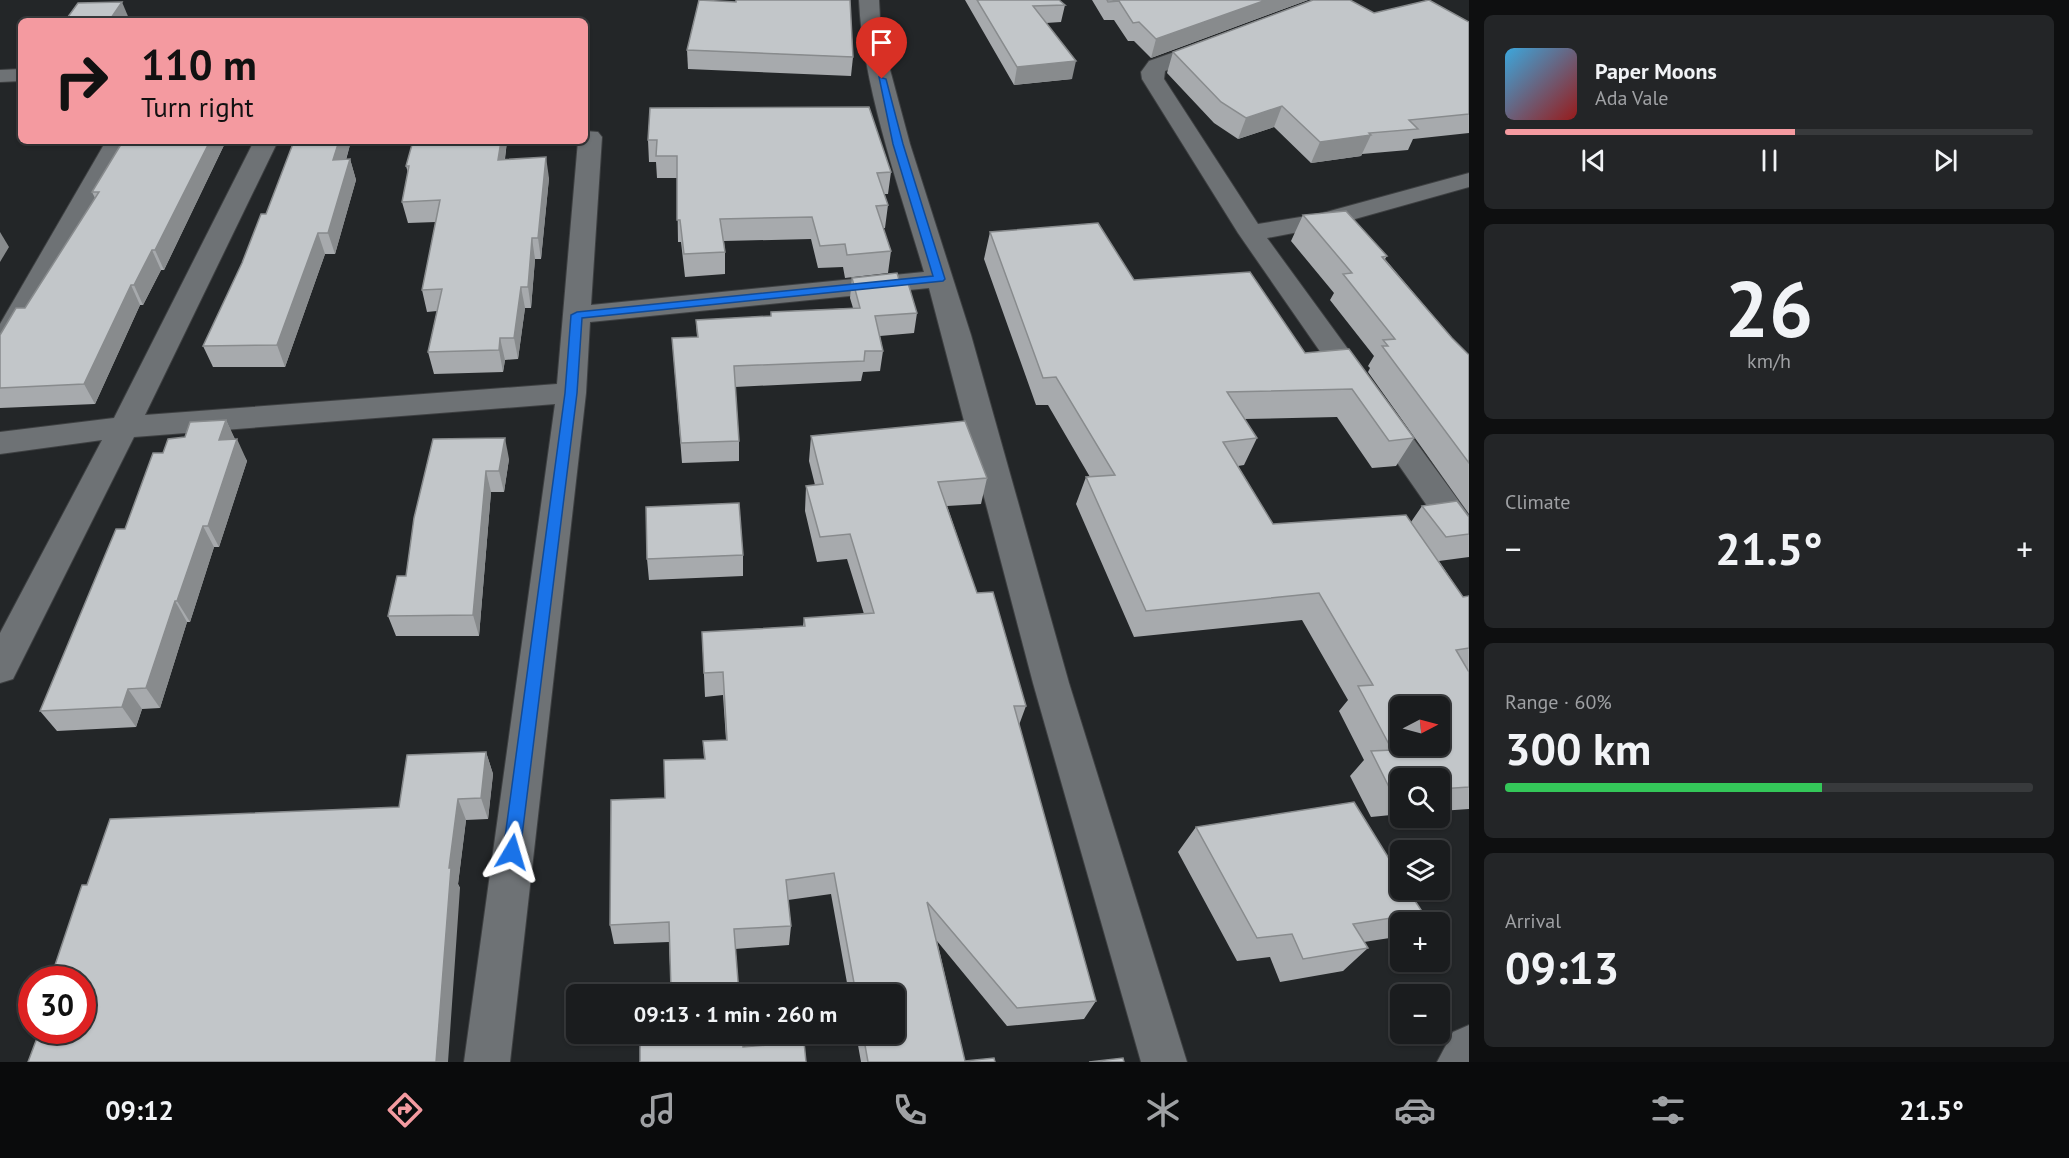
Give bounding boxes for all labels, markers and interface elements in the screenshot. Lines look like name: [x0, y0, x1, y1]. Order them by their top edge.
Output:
pin: [856, 17, 907, 79]
icon: arrive: [865, 26, 898, 59]
text: 110 m: [141, 37, 257, 92]
icon: right: [42, 42, 120, 120]
text: Paper Moons: [1595, 57, 1717, 85]
text: Ada Vale: [1595, 85, 1668, 111]
text: Turn right: [141, 90, 254, 124]
icon: previous: [1577, 144, 1610, 177]
icon: pause: [1753, 144, 1786, 177]
icon: next: [1929, 144, 1962, 177]
text: 26: [1725, 258, 1813, 359]
text: km/h: [1747, 348, 1791, 374]
text: Climate: [1505, 489, 1571, 515]
text: 21.5°: [1715, 519, 1823, 577]
text: −: [1505, 527, 1522, 570]
text: +: [2016, 527, 2033, 570]
text: Range · 60%: [1505, 689, 1612, 715]
north arrow: [1390, 696, 1450, 756]
map controls: [1390, 696, 1450, 1044]
text: 300 km: [1505, 719, 1651, 777]
button: search: [1390, 768, 1450, 828]
position arrow: [480, 820, 544, 884]
button: layers: [1390, 840, 1450, 900]
text: Arrival: [1505, 908, 1561, 934]
button: +: [1390, 912, 1450, 972]
text: 09:13: [1505, 938, 1619, 996]
speed limit sign: 30: [18, 966, 96, 1044]
button: −: [1390, 984, 1450, 1044]
text: 09:13 · 1 min · 260 m: [634, 1000, 837, 1028]
icon: directions: [384, 1089, 426, 1131]
icon: music: [637, 1089, 679, 1131]
icon: phone: [889, 1089, 931, 1131]
icon: climate: [1142, 1089, 1184, 1131]
icon: car: [1394, 1089, 1436, 1131]
icon: filters: [1647, 1089, 1689, 1131]
text: 09:12: [105, 1093, 174, 1127]
text: 21.5°: [1899, 1093, 1964, 1127]

